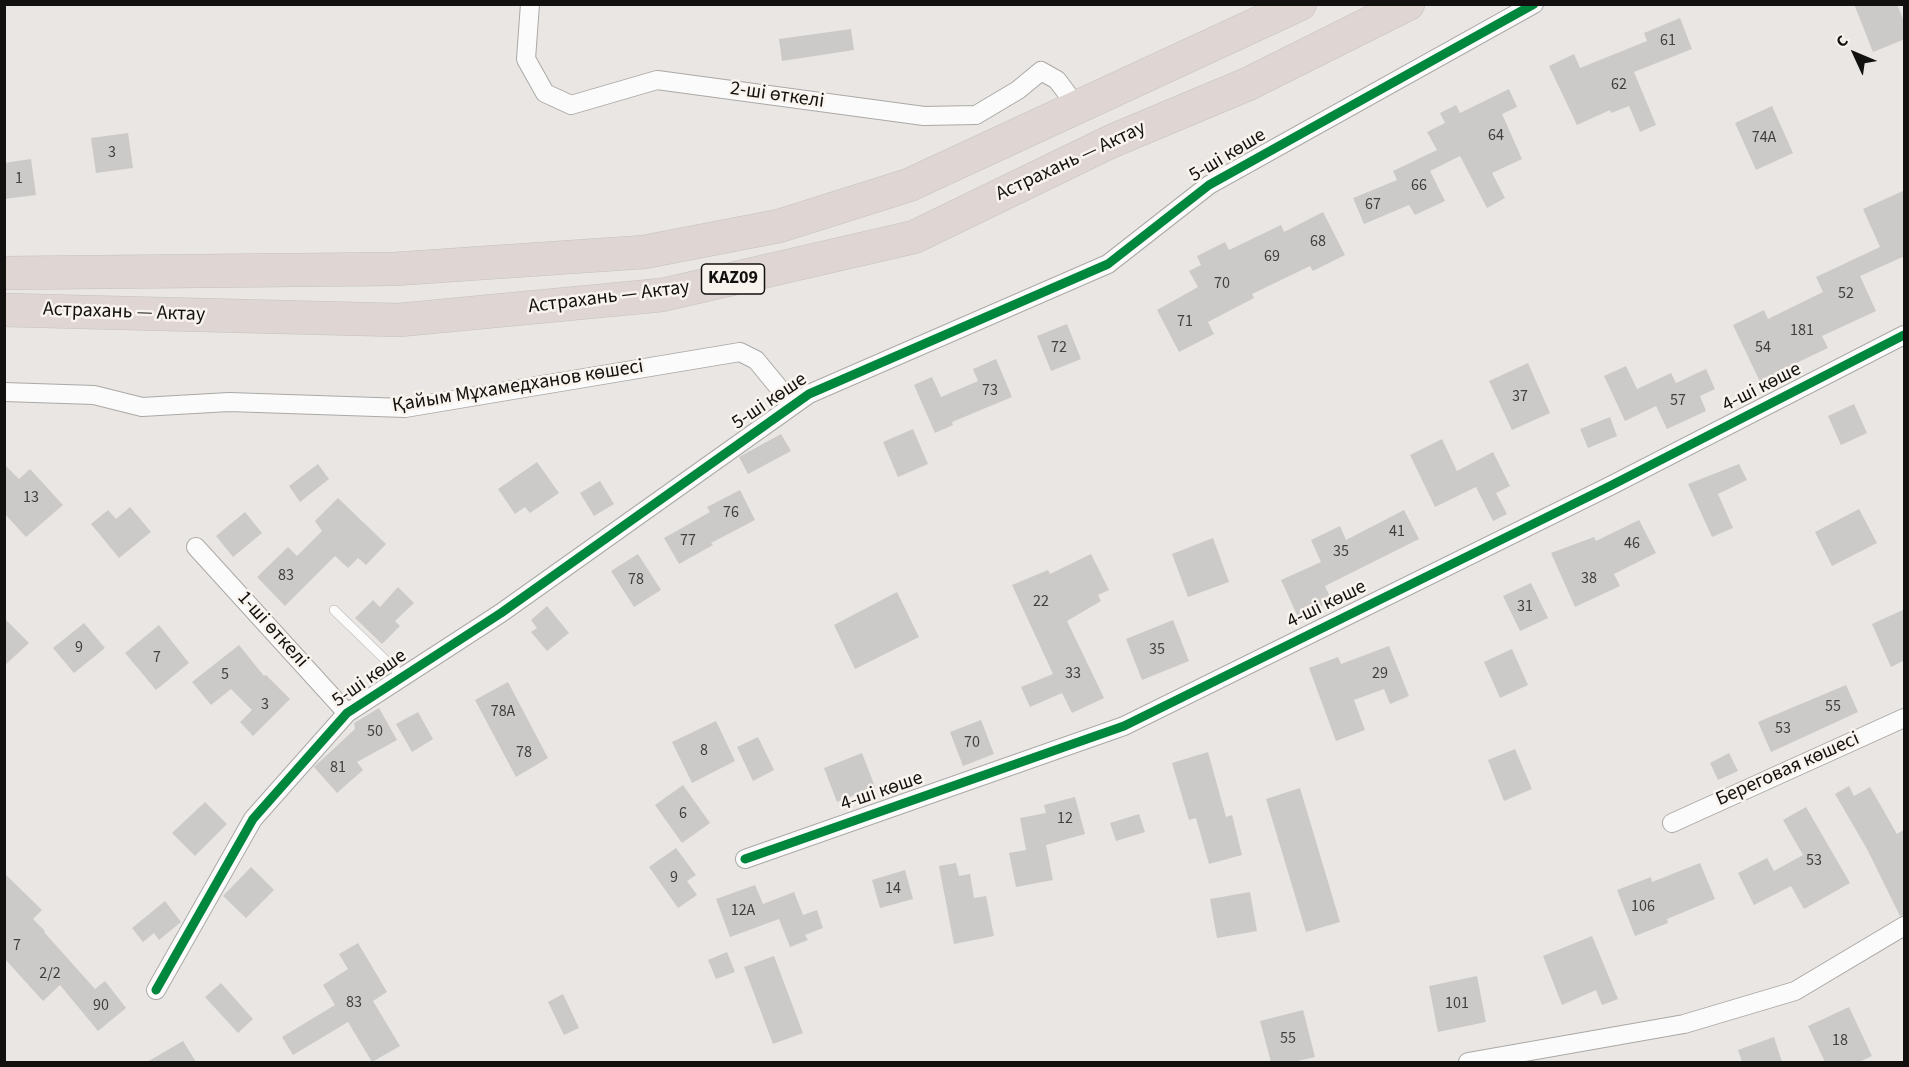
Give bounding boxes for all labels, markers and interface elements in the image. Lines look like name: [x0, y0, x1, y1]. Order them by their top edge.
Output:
north arrow: [1825, 24, 1885, 84]
house number: 61: [1660, 31, 1676, 51]
text: С: [1831, 31, 1853, 52]
house number: 62: [1611, 75, 1627, 95]
street label: 2-ші өткелі: [728, 78, 826, 114]
street label: Астрахань — Актау: [992, 117, 1150, 207]
street label: 5-шi көше: [1185, 124, 1271, 188]
house number: 64: [1488, 126, 1504, 146]
house number: 74А: [1752, 128, 1776, 148]
house number: 3: [108, 143, 116, 163]
house number: 1: [15, 169, 23, 189]
house number: 66: [1411, 176, 1427, 196]
house number: 67: [1365, 195, 1381, 215]
house number: 68: [1310, 232, 1326, 252]
house number: 69: [1264, 247, 1280, 267]
road number: KAZ09: [702, 264, 764, 294]
house number: 70: [1214, 274, 1230, 294]
street label: Астрахань — Актау: [527, 276, 691, 320]
house number: 52: [1838, 284, 1854, 304]
street label: Астрахань — Актау: [42, 298, 206, 328]
house number: 71: [1177, 312, 1193, 332]
house number: 181: [1790, 321, 1814, 341]
house number: 72: [1051, 338, 1067, 358]
house number: 54: [1755, 338, 1771, 358]
street label: Қайым Мұхамедханов көшесi: [391, 355, 645, 419]
street label: 4-шi көше: [1719, 358, 1805, 418]
street label: 5-шi көше: [728, 368, 812, 436]
house number: 73: [982, 381, 998, 401]
house number: 37: [1512, 387, 1528, 407]
house number: 57: [1670, 391, 1686, 411]
house number: 13: [23, 488, 39, 508]
house number: 76: [723, 503, 739, 523]
house number: 41: [1389, 522, 1405, 542]
house number: 77: [680, 531, 696, 551]
house number: 46: [1624, 534, 1640, 554]
house number: 35: [1333, 542, 1349, 562]
house number: 83: [278, 566, 294, 586]
house number: 38: [1581, 569, 1597, 589]
house number: 78: [628, 570, 644, 590]
street label: 4-шi көше: [1283, 576, 1371, 634]
street label: 1-ші өткелі: [231, 587, 313, 673]
house number: 22: [1033, 592, 1049, 612]
house number: 31: [1517, 597, 1533, 617]
house number: 9: [75, 638, 83, 658]
house number: 35: [1149, 640, 1165, 660]
street label: 5-шi көше: [328, 645, 412, 713]
house number: 7: [153, 648, 161, 668]
house number: 33: [1065, 664, 1081, 684]
house number: 29: [1372, 664, 1388, 684]
house number: 5: [221, 665, 229, 685]
house number: 3: [261, 695, 269, 715]
house number: 55: [1825, 697, 1841, 717]
house number: 78А: [491, 702, 515, 722]
house number: 53: [1775, 719, 1791, 739]
house number: 50: [367, 722, 383, 742]
street label: Береговая көшесі: [1712, 728, 1864, 812]
house number: 70: [964, 733, 980, 753]
house number: 8: [700, 741, 708, 761]
house number: 78: [516, 743, 532, 763]
house number: 81: [330, 758, 346, 778]
street label: 4-шi көше: [838, 767, 926, 817]
house number: 6: [679, 804, 687, 824]
house number: 12: [1057, 809, 1073, 829]
house number: 53: [1806, 851, 1822, 871]
house number: 9: [670, 868, 678, 888]
house number: 14: [885, 879, 901, 899]
house number: 106: [1631, 897, 1655, 917]
house number: 12А: [731, 901, 755, 921]
house number: 7: [13, 936, 21, 956]
house number: 2/2: [39, 964, 61, 984]
house number: 83: [346, 993, 362, 1013]
house number: 101: [1445, 994, 1469, 1014]
house number: 90: [93, 996, 109, 1016]
house number: 55: [1280, 1029, 1296, 1049]
house number: 18: [1832, 1031, 1848, 1051]

